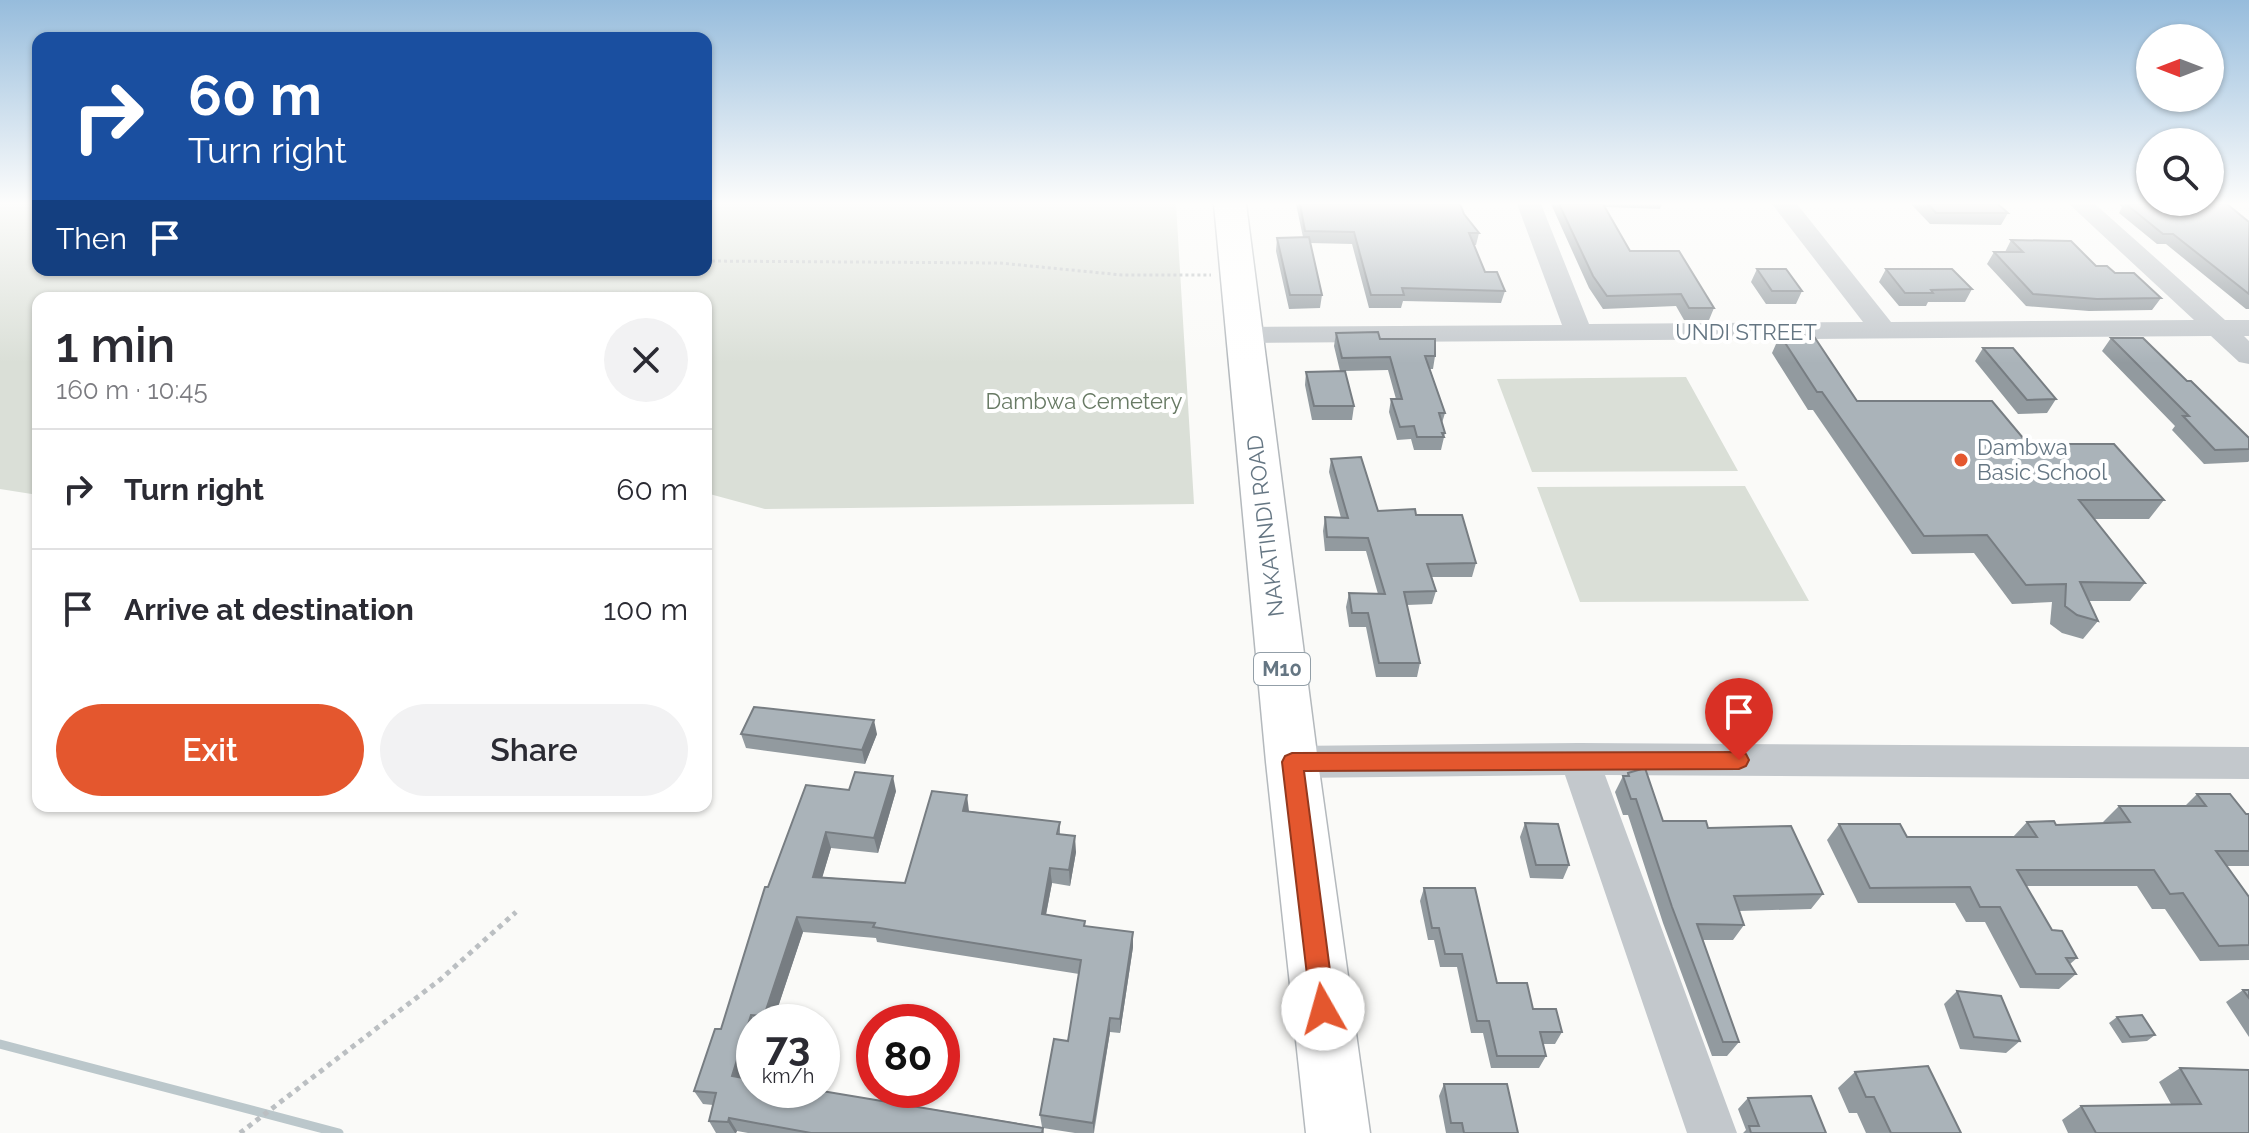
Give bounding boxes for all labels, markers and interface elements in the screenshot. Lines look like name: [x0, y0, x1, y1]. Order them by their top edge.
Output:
north arrow: [2136, 24, 2224, 112]
map controls: [2136, 24, 2224, 216]
text: 60 m: [188, 62, 322, 128]
icon: right: [56, 64, 160, 168]
button: search: [2136, 128, 2224, 216]
text: Turn right: [188, 129, 347, 171]
icon: arrive: [143, 216, 187, 260]
text: Then: [56, 221, 127, 256]
text: 1 min: [56, 317, 175, 373]
button: close: [604, 318, 688, 402]
street label: UNDI STREET: [1675, 319, 1817, 345]
text: 160 m · 10:45: [56, 375, 208, 405]
park label: Dambwa Cemetery: [985, 388, 1183, 414]
street label: NAKATINDI ROAD: [1241, 434, 1289, 618]
place label: Dambwa Basic School: [1977, 434, 2107, 485]
marker: Dambwa Basic School: [1952, 451, 1970, 469]
icon: right: [56, 467, 100, 511]
text: Turn right: [124, 472, 264, 507]
text: 60 m: [616, 472, 688, 507]
icon: arrive: [56, 587, 100, 631]
text: Arrive at destination: [124, 592, 414, 627]
text: 100 m: [603, 592, 688, 627]
road number: M10: [1254, 653, 1310, 685]
pin: [1705, 678, 1773, 760]
icon: arrive: [1717, 690, 1761, 734]
button: Exit: [56, 704, 364, 796]
button: Share: [380, 704, 688, 796]
position arrow: [1281, 967, 1365, 1051]
speed limit sign: 80: [856, 1004, 960, 1108]
text: 73: [766, 1022, 810, 1069]
text: km/h: [762, 1064, 814, 1088]

